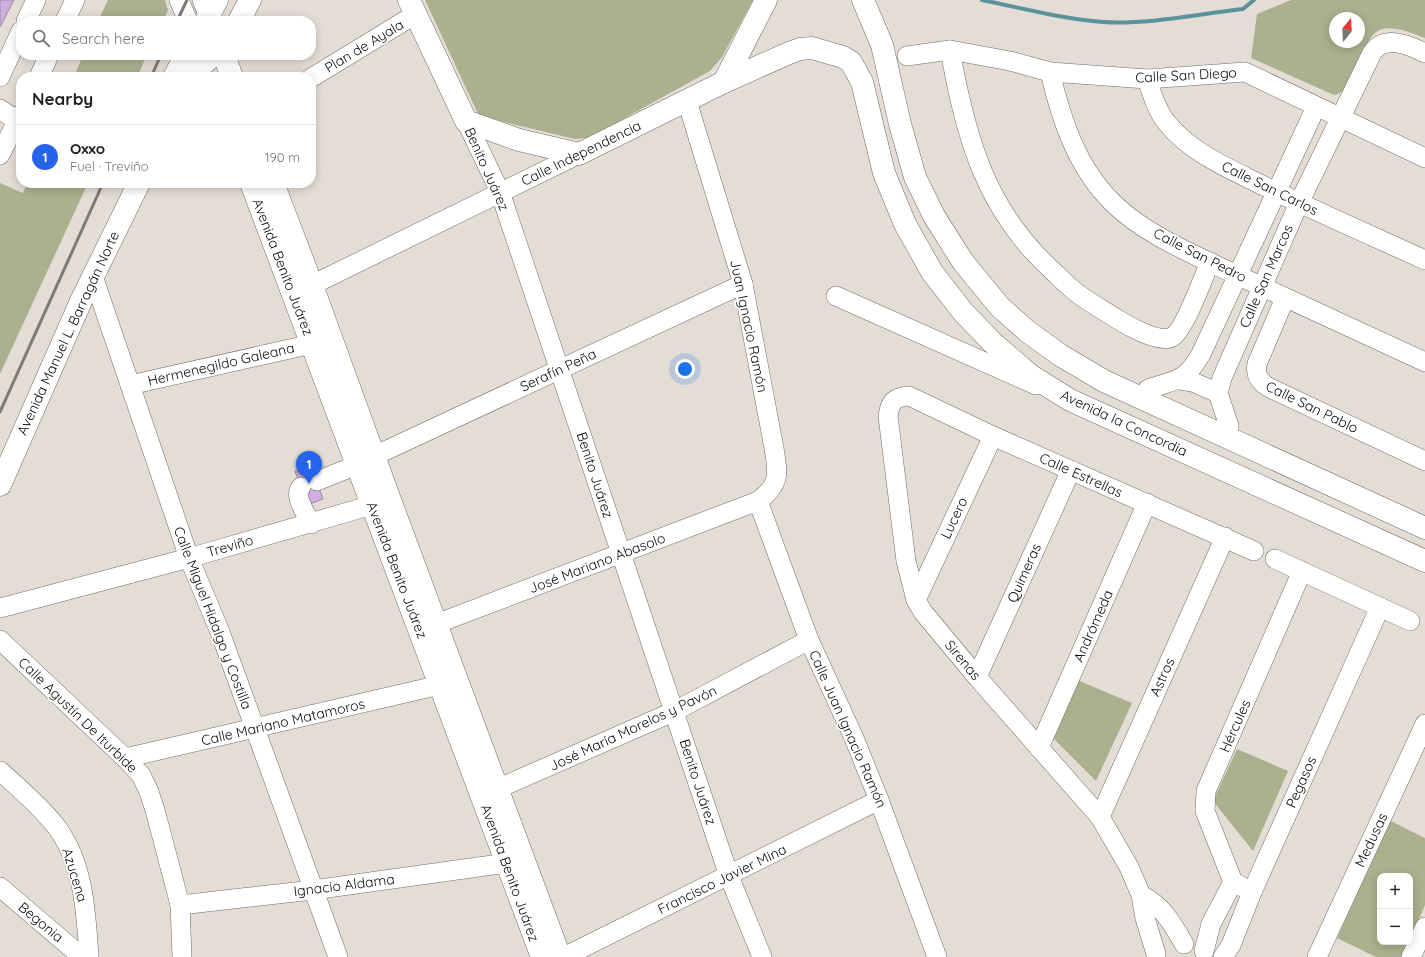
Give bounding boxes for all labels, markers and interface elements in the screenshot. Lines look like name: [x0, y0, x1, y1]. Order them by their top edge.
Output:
north arrow: [1329, 12, 1365, 48]
street label: Plan de Ayala: [321, 15, 407, 77]
search box: [16, 16, 316, 60]
icon: search: [30, 27, 52, 49]
text: Search here: [62, 29, 145, 48]
street label: Calle San Diego: [1135, 63, 1237, 87]
text: Nearby: [32, 88, 93, 109]
street label: Calle Independencia: [518, 116, 644, 190]
street label: Benito Juárez: [461, 125, 513, 214]
text: Oxxo: [70, 139, 105, 158]
text: 1: [42, 149, 48, 165]
text: 190 m: [265, 149, 300, 165]
street label: Calle San Carlos: [1219, 157, 1321, 219]
text: Fuel · Treviño: [70, 158, 149, 174]
street label: Avenida Benito Juárez: [249, 196, 317, 338]
street label: Calle San Marcos: [1235, 221, 1297, 331]
street label: Calle San Pedro: [1150, 224, 1250, 286]
street label: Avenida Manuel L. Barragán Norte: [13, 228, 123, 438]
street label: Juan Ignacio Ramón: [726, 258, 772, 394]
street label: Hermenegildo Galeana: [146, 338, 296, 390]
street label: Serafín Peña: [517, 344, 599, 396]
your location: [675, 359, 695, 379]
street label: Calle San Pablo: [1263, 377, 1361, 437]
street label: Avenida la Concordia: [1058, 386, 1190, 460]
street label: Benito Juárez: [573, 430, 617, 520]
street label: Calle Estrellas: [1037, 449, 1125, 501]
pin: 1: [296, 451, 322, 484]
street label: Lucero: [937, 494, 971, 542]
street label: Avenida Benito Juárez: [363, 499, 431, 641]
street label: Calle Miguel Hidalgo y Costilla: [170, 524, 256, 712]
street label: José Mariano Abasolo: [526, 529, 668, 597]
street label: Treviño: [205, 531, 255, 561]
street label: Quimeras: [1003, 541, 1045, 605]
street label: Andrómeda: [1069, 587, 1117, 665]
street label: Sirenas: [941, 636, 985, 684]
street label: Calle Juan Ignacio Ramón: [805, 647, 891, 811]
street label: Calle Agustín De Iturbide: [15, 653, 141, 777]
street label: Astros: [1146, 655, 1178, 699]
street label: José María Morelos y Pavón: [546, 681, 720, 775]
street label: Calle Mariano Matamoros: [199, 694, 367, 750]
street label: Hércules: [1215, 697, 1255, 755]
street label: Benito Juárez: [676, 737, 720, 827]
street label: Pegasos: [1282, 753, 1320, 811]
street label: Avenida Benito Juárez: [477, 802, 543, 944]
street label: Medusas: [1351, 810, 1391, 870]
street label: Francisco Javier Mina: [655, 840, 789, 918]
street label: Azucena: [58, 846, 92, 904]
street label: Ignacio Aldama: [292, 870, 396, 900]
map controls: [1377, 873, 1413, 945]
button: +: [1377, 873, 1413, 909]
street label: Begonia: [15, 898, 67, 946]
button: −: [1377, 909, 1413, 945]

